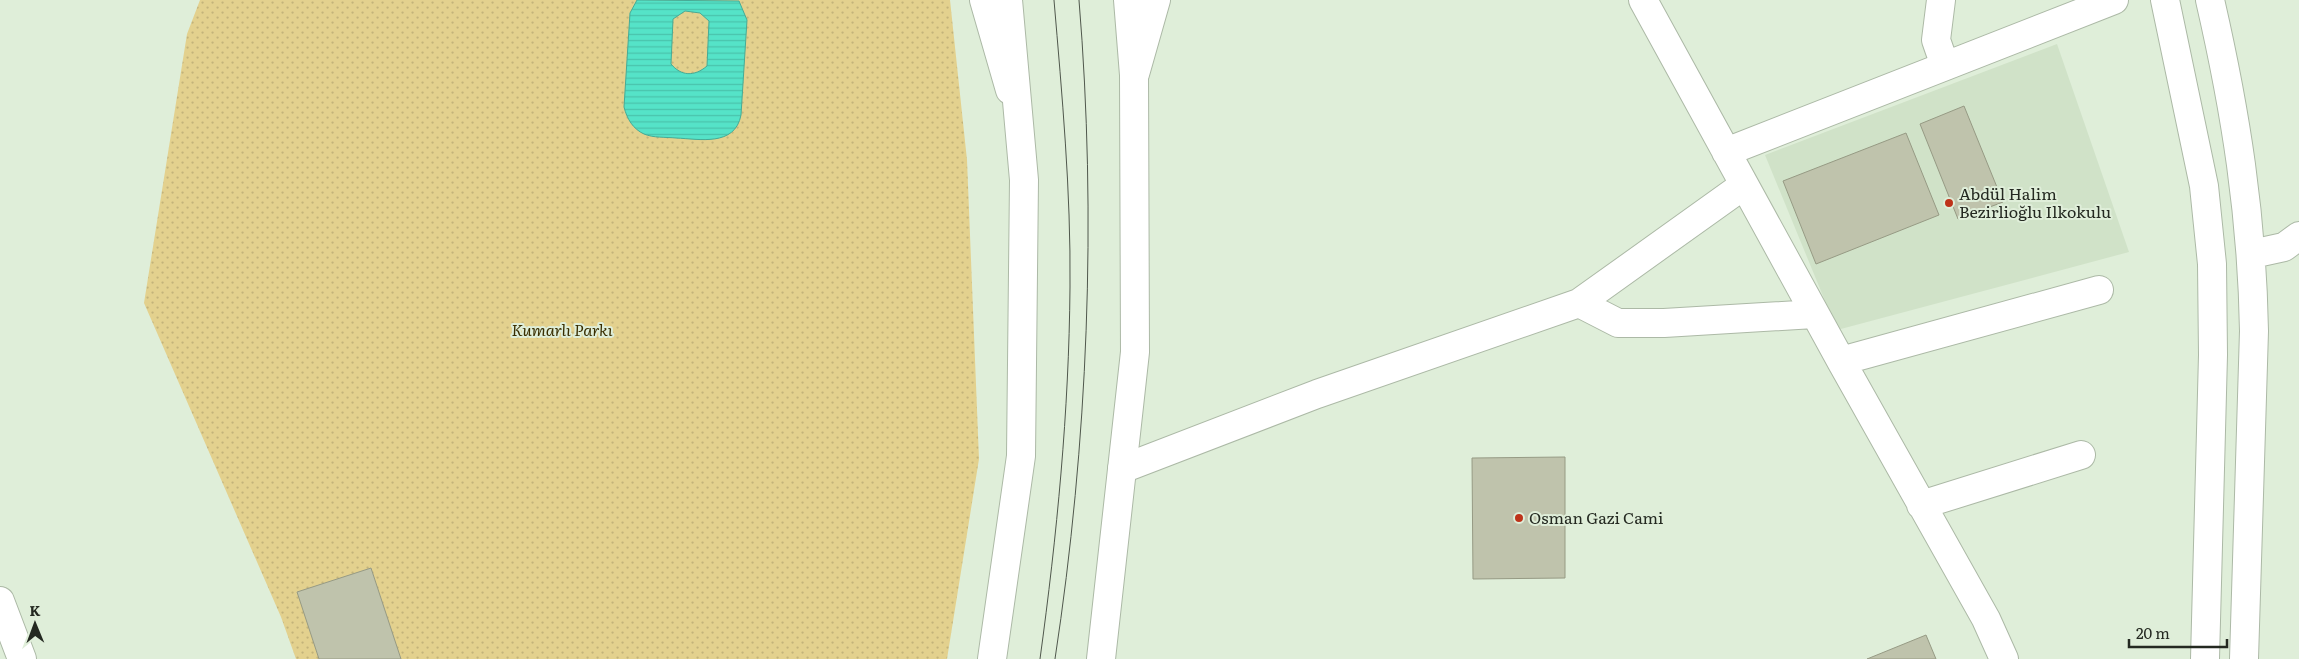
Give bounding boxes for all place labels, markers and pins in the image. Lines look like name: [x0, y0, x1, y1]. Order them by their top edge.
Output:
place label: Abdül Halim Bezirlioğlu Ilkokulu: [1959, 181, 2111, 223]
marker: Abdül Halim Bezirlioğlu Ilkokulu: [1943, 197, 1955, 209]
place label: Osman Gazi Cami: [1529, 505, 1663, 529]
marker: Osman Gazi Cami: [1513, 512, 1525, 524]

